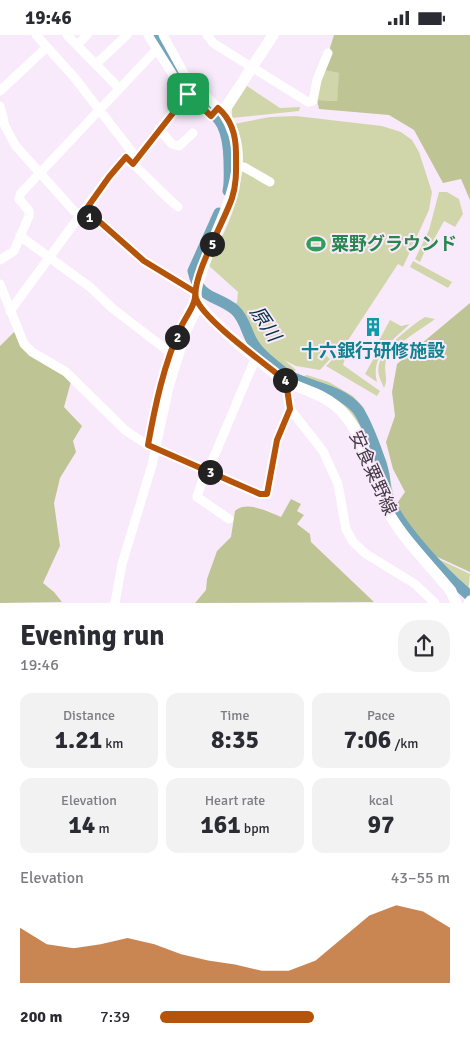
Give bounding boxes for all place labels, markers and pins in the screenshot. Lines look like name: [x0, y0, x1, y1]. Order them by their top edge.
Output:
pin: [167, 73, 209, 115]
pin: 1: [76, 205, 102, 229]
pin: 5: [200, 231, 224, 257]
sports icon: 粟野グラウンド: [305, 233, 327, 255]
place label: 粟野グラウンド: [331, 233, 457, 255]
building icon: 十六銀行研修施設: [362, 316, 384, 338]
pin: 2: [164, 325, 190, 349]
place label: 十六銀行研修施設: [301, 340, 445, 362]
pin: 4: [272, 367, 298, 393]
pin: 3: [198, 459, 222, 485]

